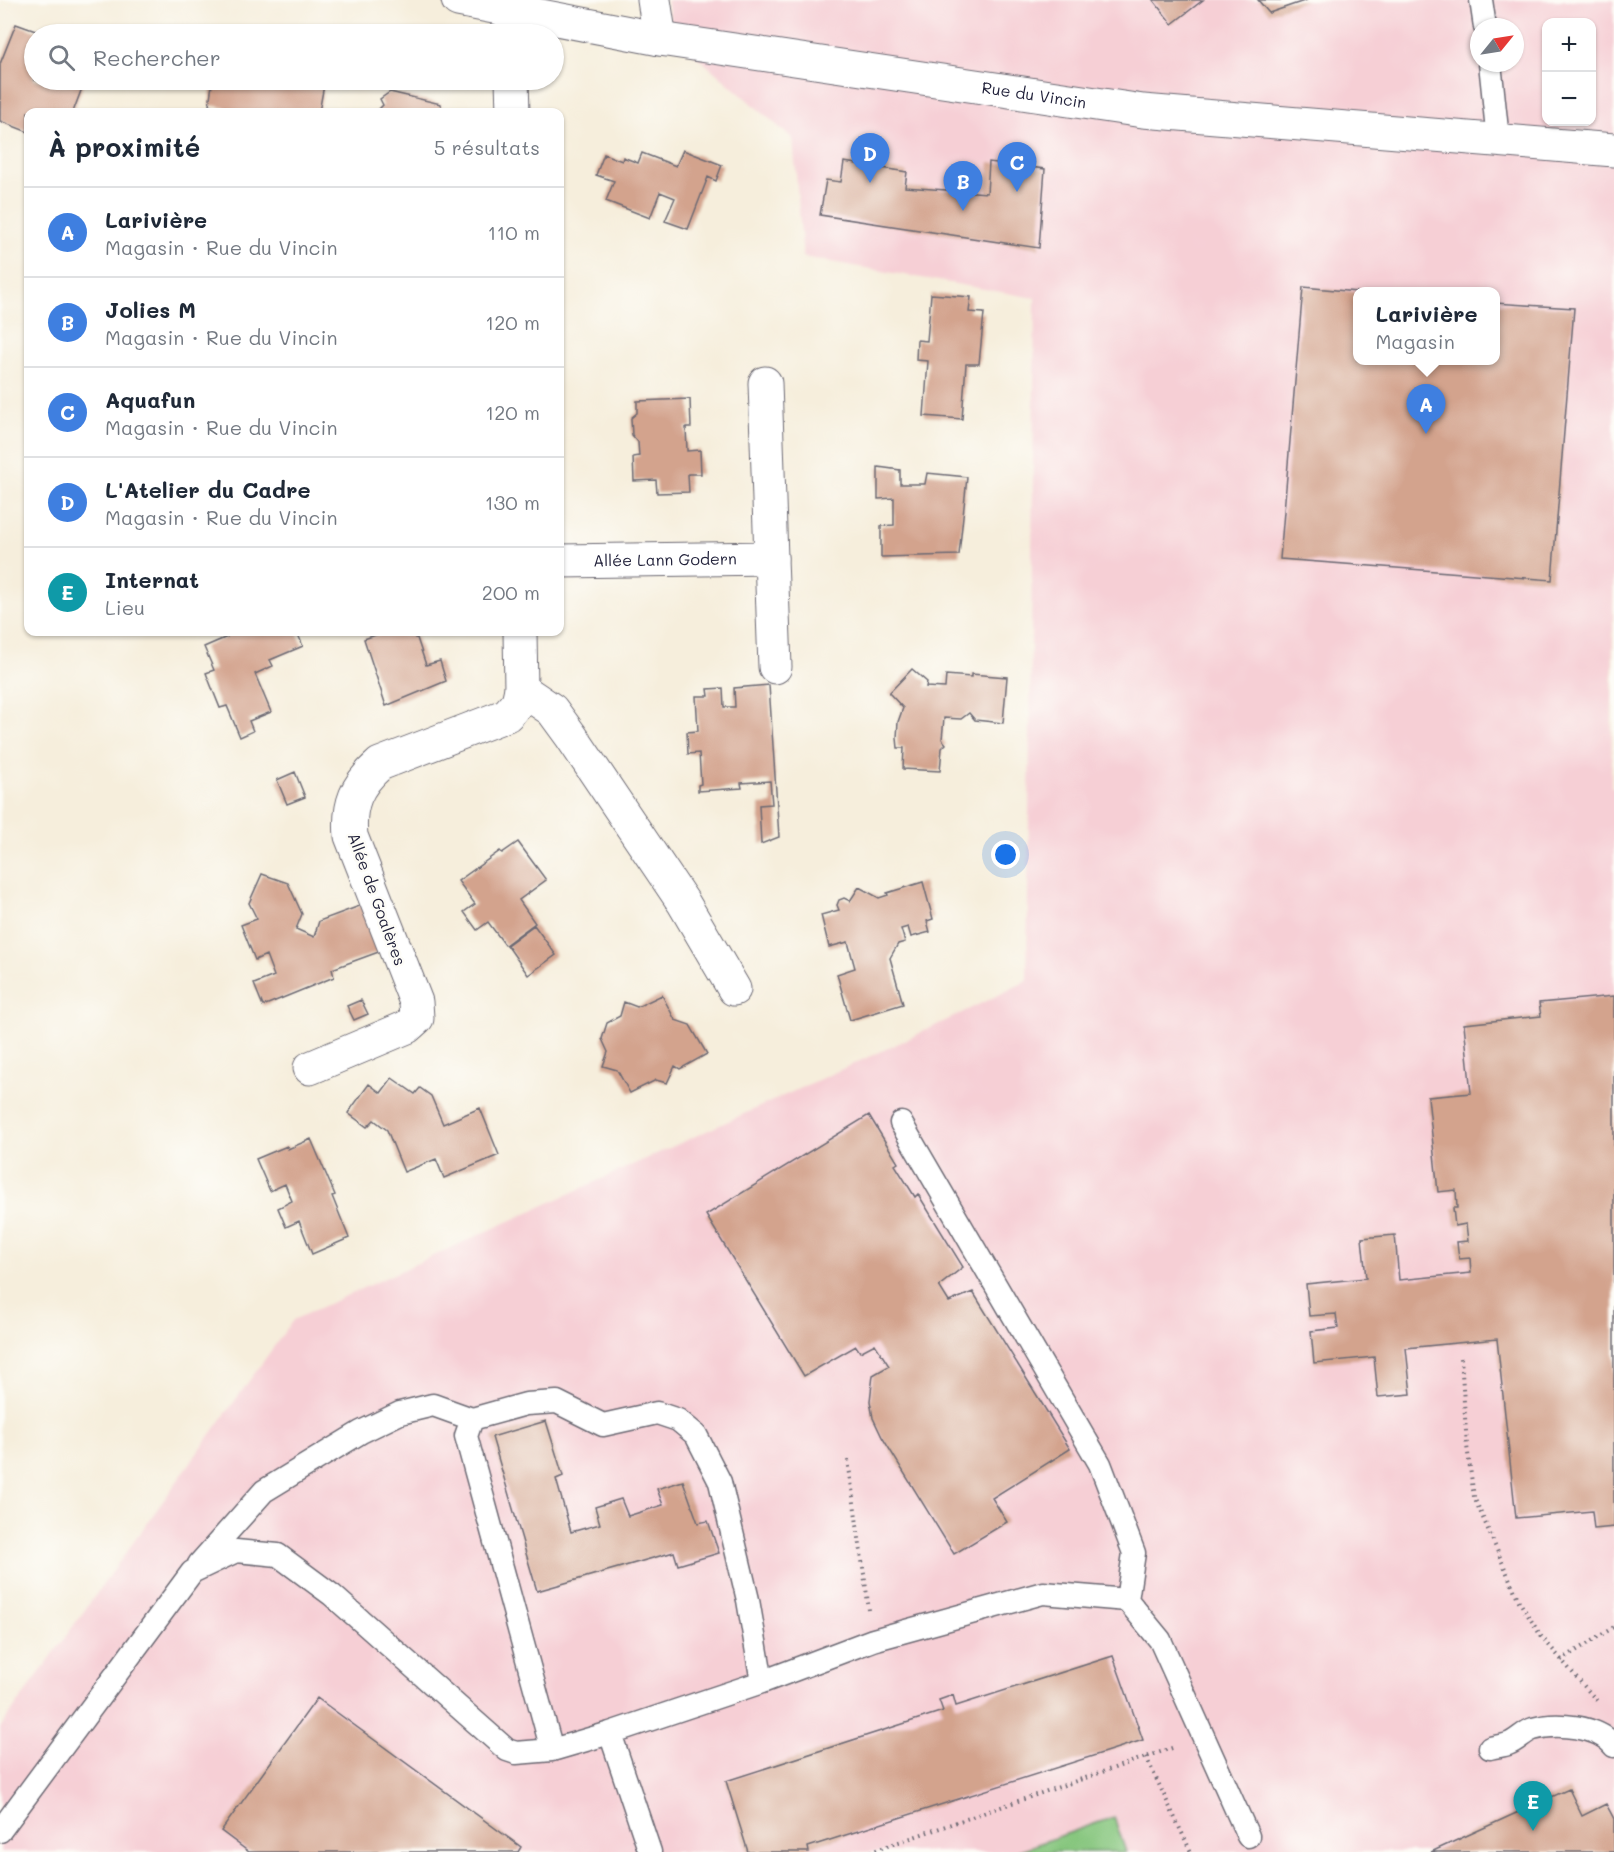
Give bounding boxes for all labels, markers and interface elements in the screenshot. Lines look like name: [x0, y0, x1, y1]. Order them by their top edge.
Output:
north arrow: [1470, 18, 1524, 72]
map controls: [1542, 18, 1596, 126]
button: +: [1542, 18, 1596, 72]
search box: [24, 24, 564, 90]
icon: search: [45, 41, 78, 74]
text: Rechercher: [93, 43, 221, 72]
button: −: [1542, 72, 1596, 126]
street label: Rue du Vincin: [981, 76, 1088, 112]
text: À proximité: [48, 130, 200, 164]
text: 5 résultats: [434, 134, 540, 160]
pin: D: [850, 134, 890, 183]
pin: C: [998, 142, 1036, 192]
pin: B: [944, 162, 982, 211]
text: Larivière: [105, 205, 207, 234]
text: A: [61, 219, 74, 245]
text: 110 m: [487, 219, 540, 245]
text: Magasin · Rue du Vincin: [105, 234, 337, 260]
popup: [1353, 287, 1500, 365]
text: Jolies M: [105, 295, 196, 324]
text: Larivière: [1375, 299, 1478, 328]
text: B: [61, 309, 74, 335]
text: 120 m: [485, 309, 540, 335]
text: Magasin · Rue du Vincin: [105, 324, 337, 350]
text: Magasin: [1375, 328, 1455, 354]
pin: A: [1406, 384, 1446, 434]
text: Aquafun: [105, 385, 195, 414]
text: C: [60, 399, 75, 425]
text: 120 m: [485, 399, 540, 425]
text: Magasin · Rue du Vincin: [105, 414, 337, 440]
text: L'Atelier du Cadre: [105, 475, 311, 504]
text: D: [60, 489, 75, 515]
text: 130 m: [485, 489, 540, 515]
text: Magasin · Rue du Vincin: [105, 504, 337, 530]
street label: Allée Lann Godern: [593, 547, 737, 571]
text: Internat: [105, 565, 199, 594]
text: E: [61, 579, 74, 605]
text: 200 m: [482, 579, 540, 605]
text: Lieu: [105, 594, 145, 620]
street label: Allée de Goalères: [344, 829, 411, 968]
your location: [991, 840, 1020, 869]
pin: E: [1514, 1782, 1552, 1831]

